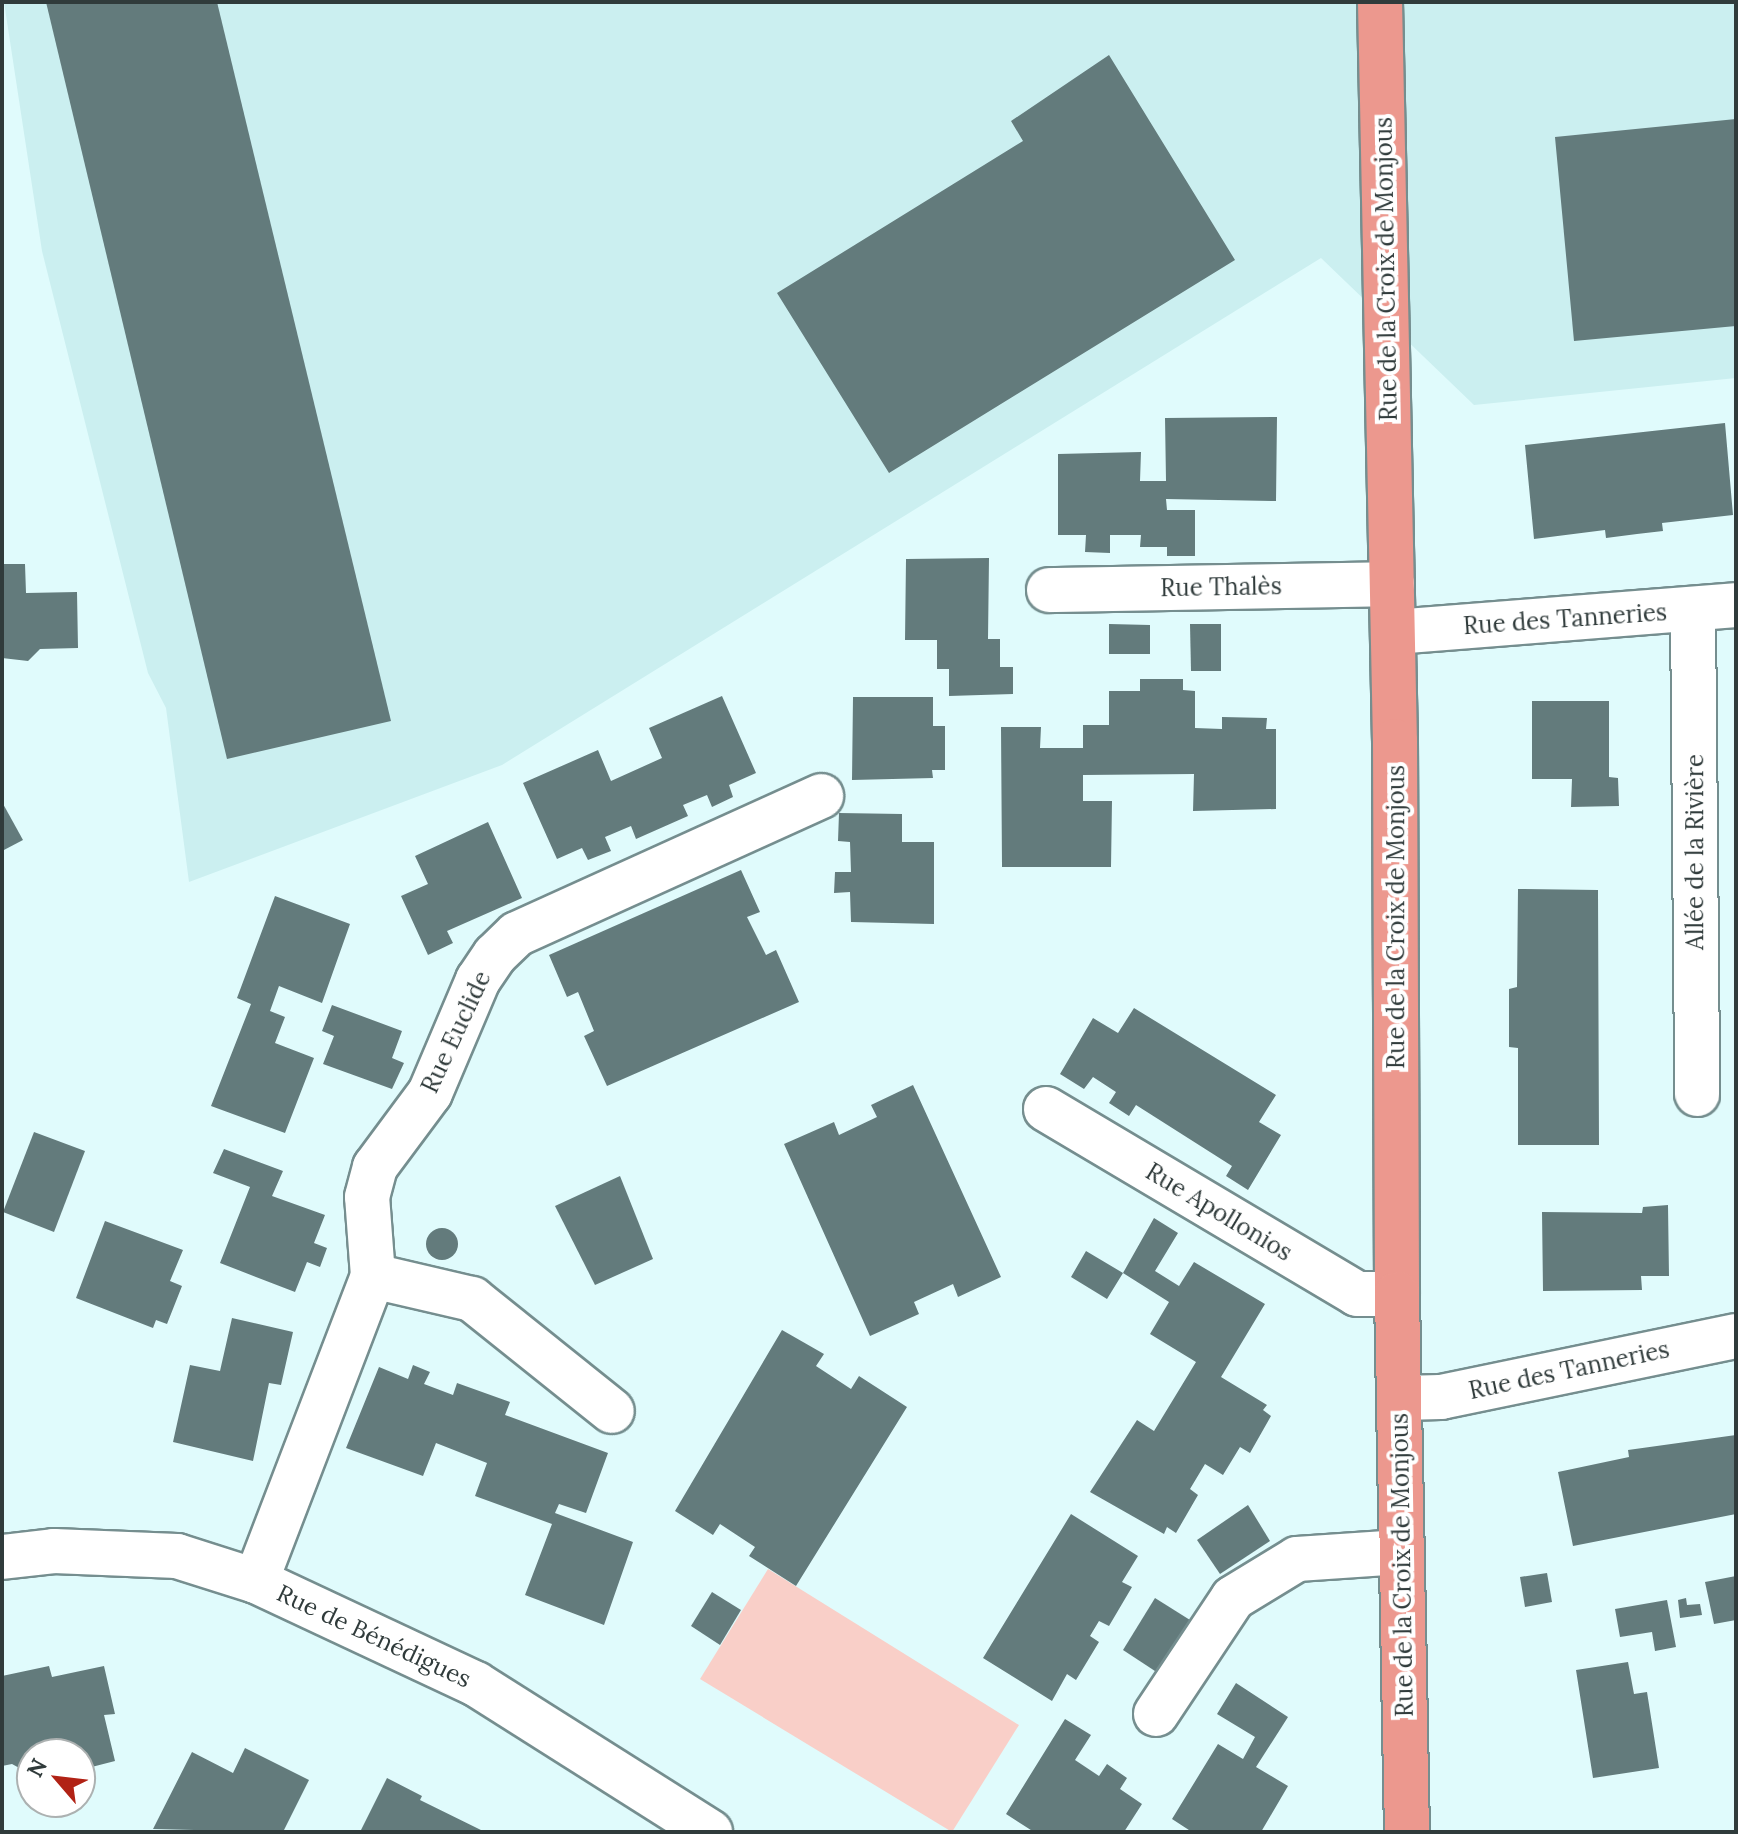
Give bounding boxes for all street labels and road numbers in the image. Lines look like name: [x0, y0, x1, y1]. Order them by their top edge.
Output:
street label: Rue de la Croix de Monjous: [1369, 117, 1403, 421]
street label: Rue Thalès: [1160, 572, 1282, 602]
street label: Rue des Tanneries: [1462, 598, 1668, 640]
street label: Allée de la Rivière: [1681, 754, 1709, 950]
street label: Rue de la Croix de Monjous: [1382, 765, 1410, 1069]
street label: Rue Euclide: [415, 966, 497, 1098]
street label: Rue Apollonios: [1141, 1157, 1297, 1267]
street label: Rue des Tanneries: [1466, 1335, 1672, 1405]
street label: Rue de la Croix de Monjous: [1385, 1413, 1419, 1717]
street label: Rue de Bénédigues: [272, 1578, 476, 1694]

